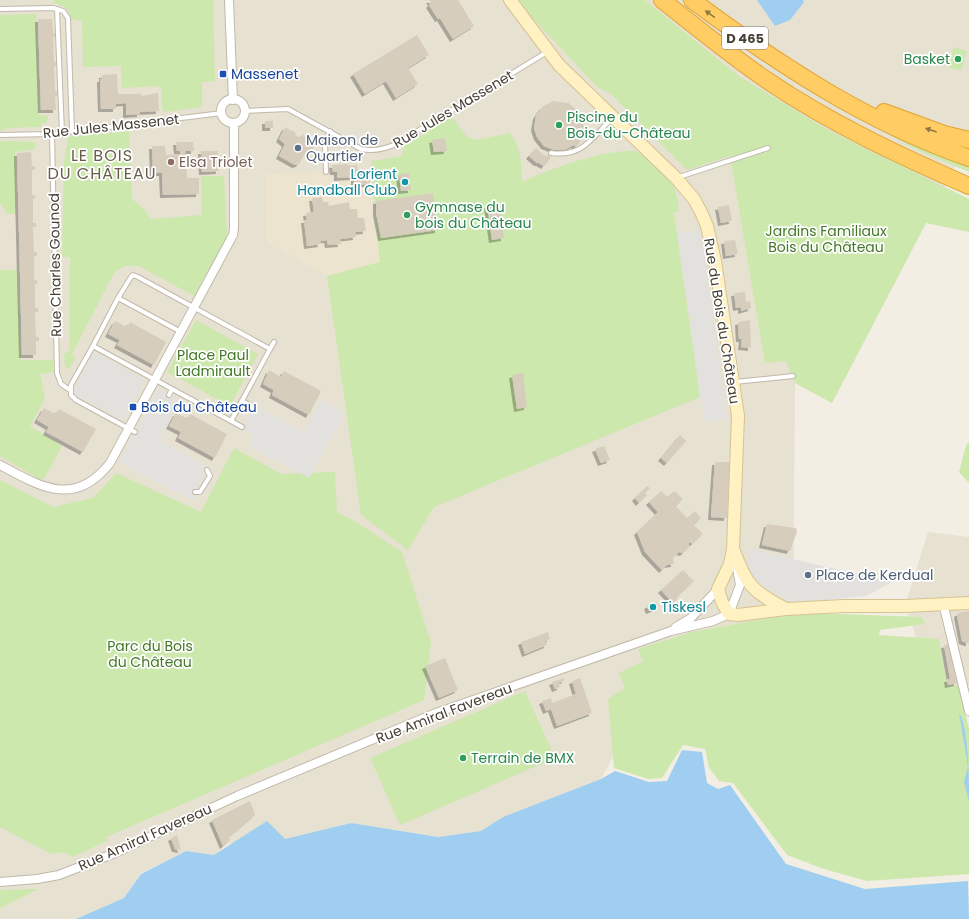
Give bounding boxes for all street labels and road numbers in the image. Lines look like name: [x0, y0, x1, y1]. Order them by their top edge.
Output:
road number: D 465: [722, 27, 768, 49]
street label: Rue Jules Massenet: [389, 65, 517, 153]
street label: Rue Jules Massenet: [42, 109, 180, 143]
street label: Rue Charles Gounod: [44, 193, 66, 337]
street label: Rue du Bois du Château: [699, 237, 745, 405]
street label: Rue Amiral Favereau: [373, 678, 515, 748]
street label: Rue Amiral Favereau: [75, 798, 215, 876]

